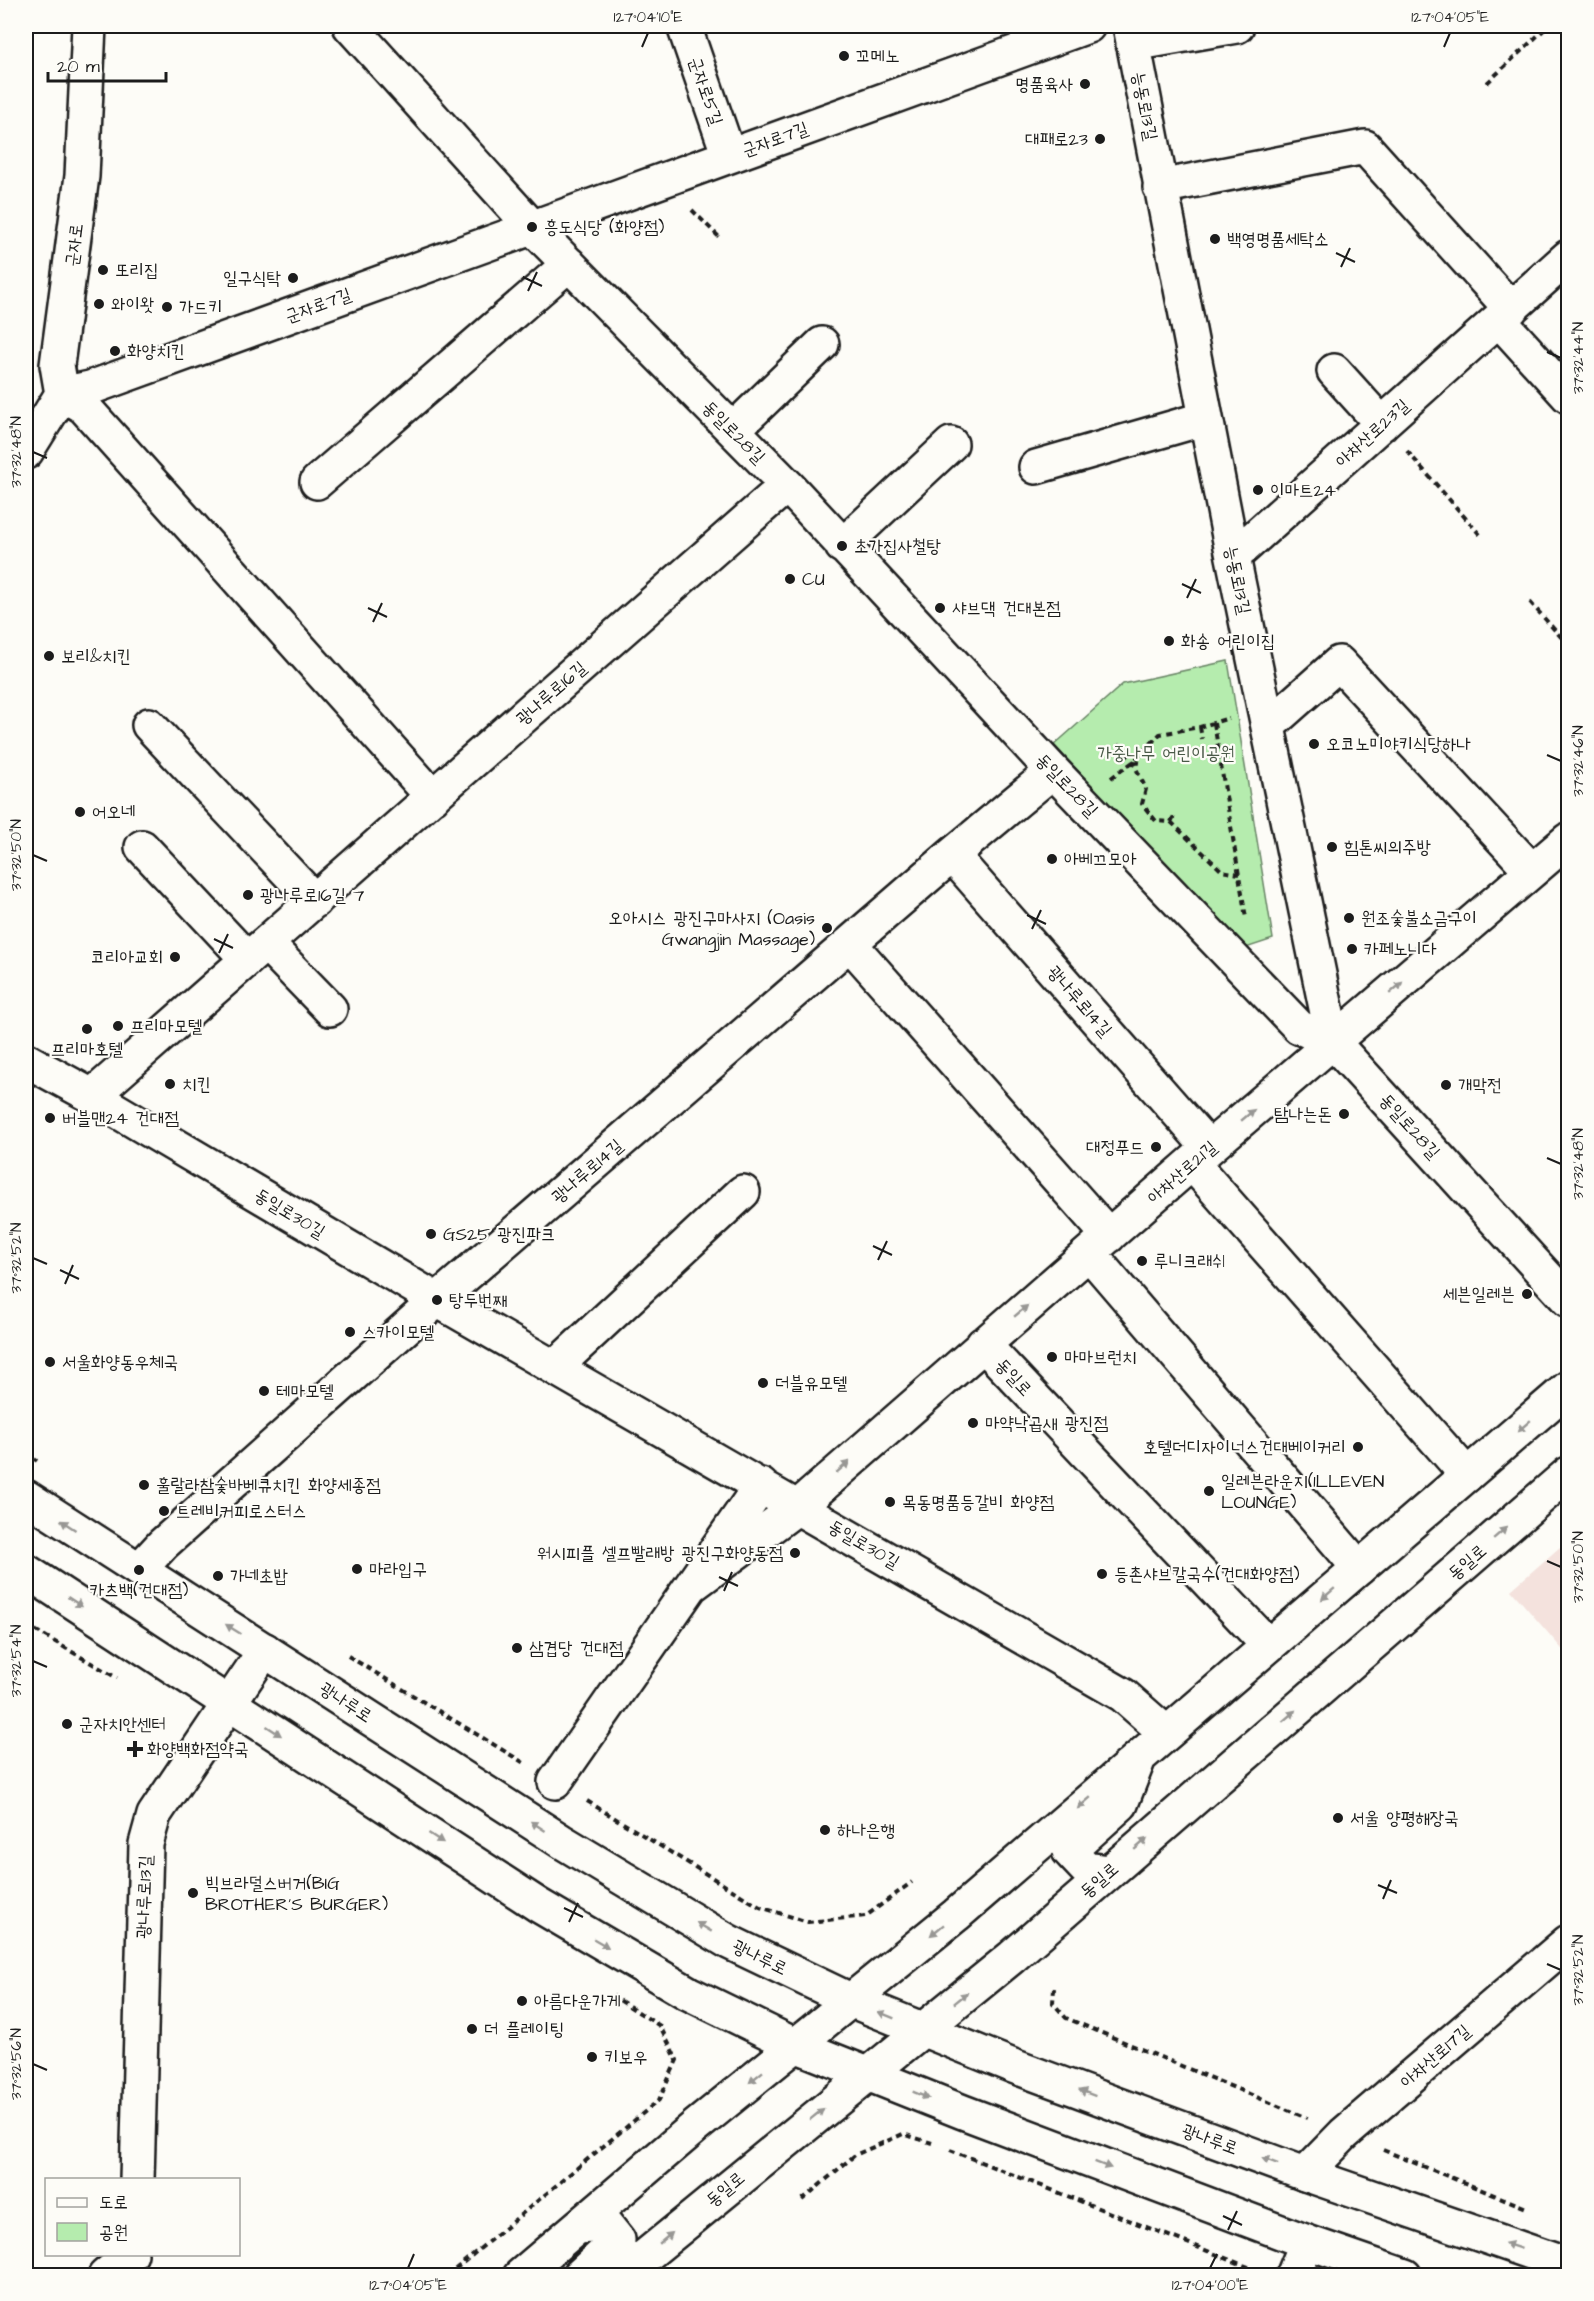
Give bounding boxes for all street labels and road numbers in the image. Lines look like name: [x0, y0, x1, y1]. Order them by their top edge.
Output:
street label: 군자로5길: [682, 54, 729, 129]
street label: 능동로13길: [1126, 70, 1163, 143]
street label: 군자로7길: [738, 116, 812, 163]
street label: 군자로: [59, 222, 90, 268]
street label: 군자로7길: [281, 282, 355, 329]
street label: 아차산로23길: [1330, 393, 1415, 473]
street label: 동일로28길: [697, 395, 771, 470]
street label: 능동로13길: [1218, 544, 1257, 617]
street label: 광나루로16길: [511, 655, 592, 731]
street label: 동일로28길: [1030, 748, 1104, 823]
street label: 광나루로14길: [1042, 960, 1118, 1043]
street label: 동일로28길: [1374, 1088, 1446, 1165]
street label: 광나루로14길: [546, 1133, 629, 1209]
street label: 아차산로21길: [1142, 1135, 1223, 1210]
street label: 동일로30길: [250, 1183, 330, 1245]
street label: 동일로: [990, 1353, 1038, 1402]
street label: 동일로30길: [824, 1514, 904, 1575]
street label: 동일로: [1443, 1539, 1492, 1586]
street label: 광나루로: [315, 1676, 377, 1729]
street label: 광나루로13길: [131, 1854, 158, 1939]
street label: 동일로: [1075, 1857, 1124, 1904]
street label: 광나루로: [728, 1934, 791, 1981]
street label: 아차산로17길: [1395, 2018, 1476, 2094]
street label: 광나루로: [1178, 2118, 1241, 2161]
street label: 동일로: [701, 2166, 750, 2213]

